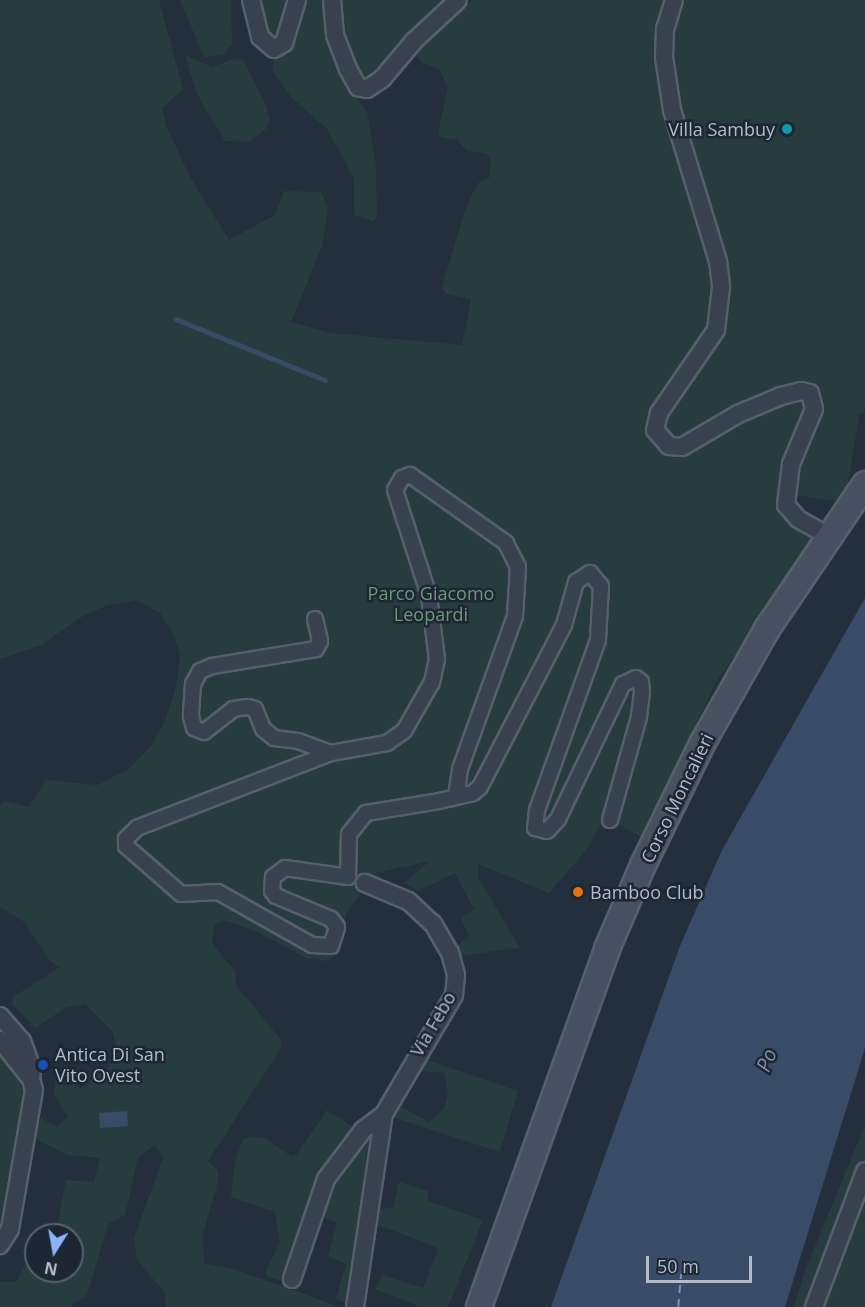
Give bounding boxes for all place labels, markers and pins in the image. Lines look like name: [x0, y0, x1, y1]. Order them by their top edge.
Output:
place label: Villa Sambuy: [668, 118, 775, 140]
marker: Villa Sambuy: [780, 122, 794, 136]
place label: Bamboo Club: [590, 881, 704, 903]
marker: Bamboo Club: [571, 885, 585, 899]
place label: Antica Di San Vito Ovest: [55, 1044, 165, 1086]
marker: Antica Di San Vito Ovest: [36, 1058, 50, 1072]

